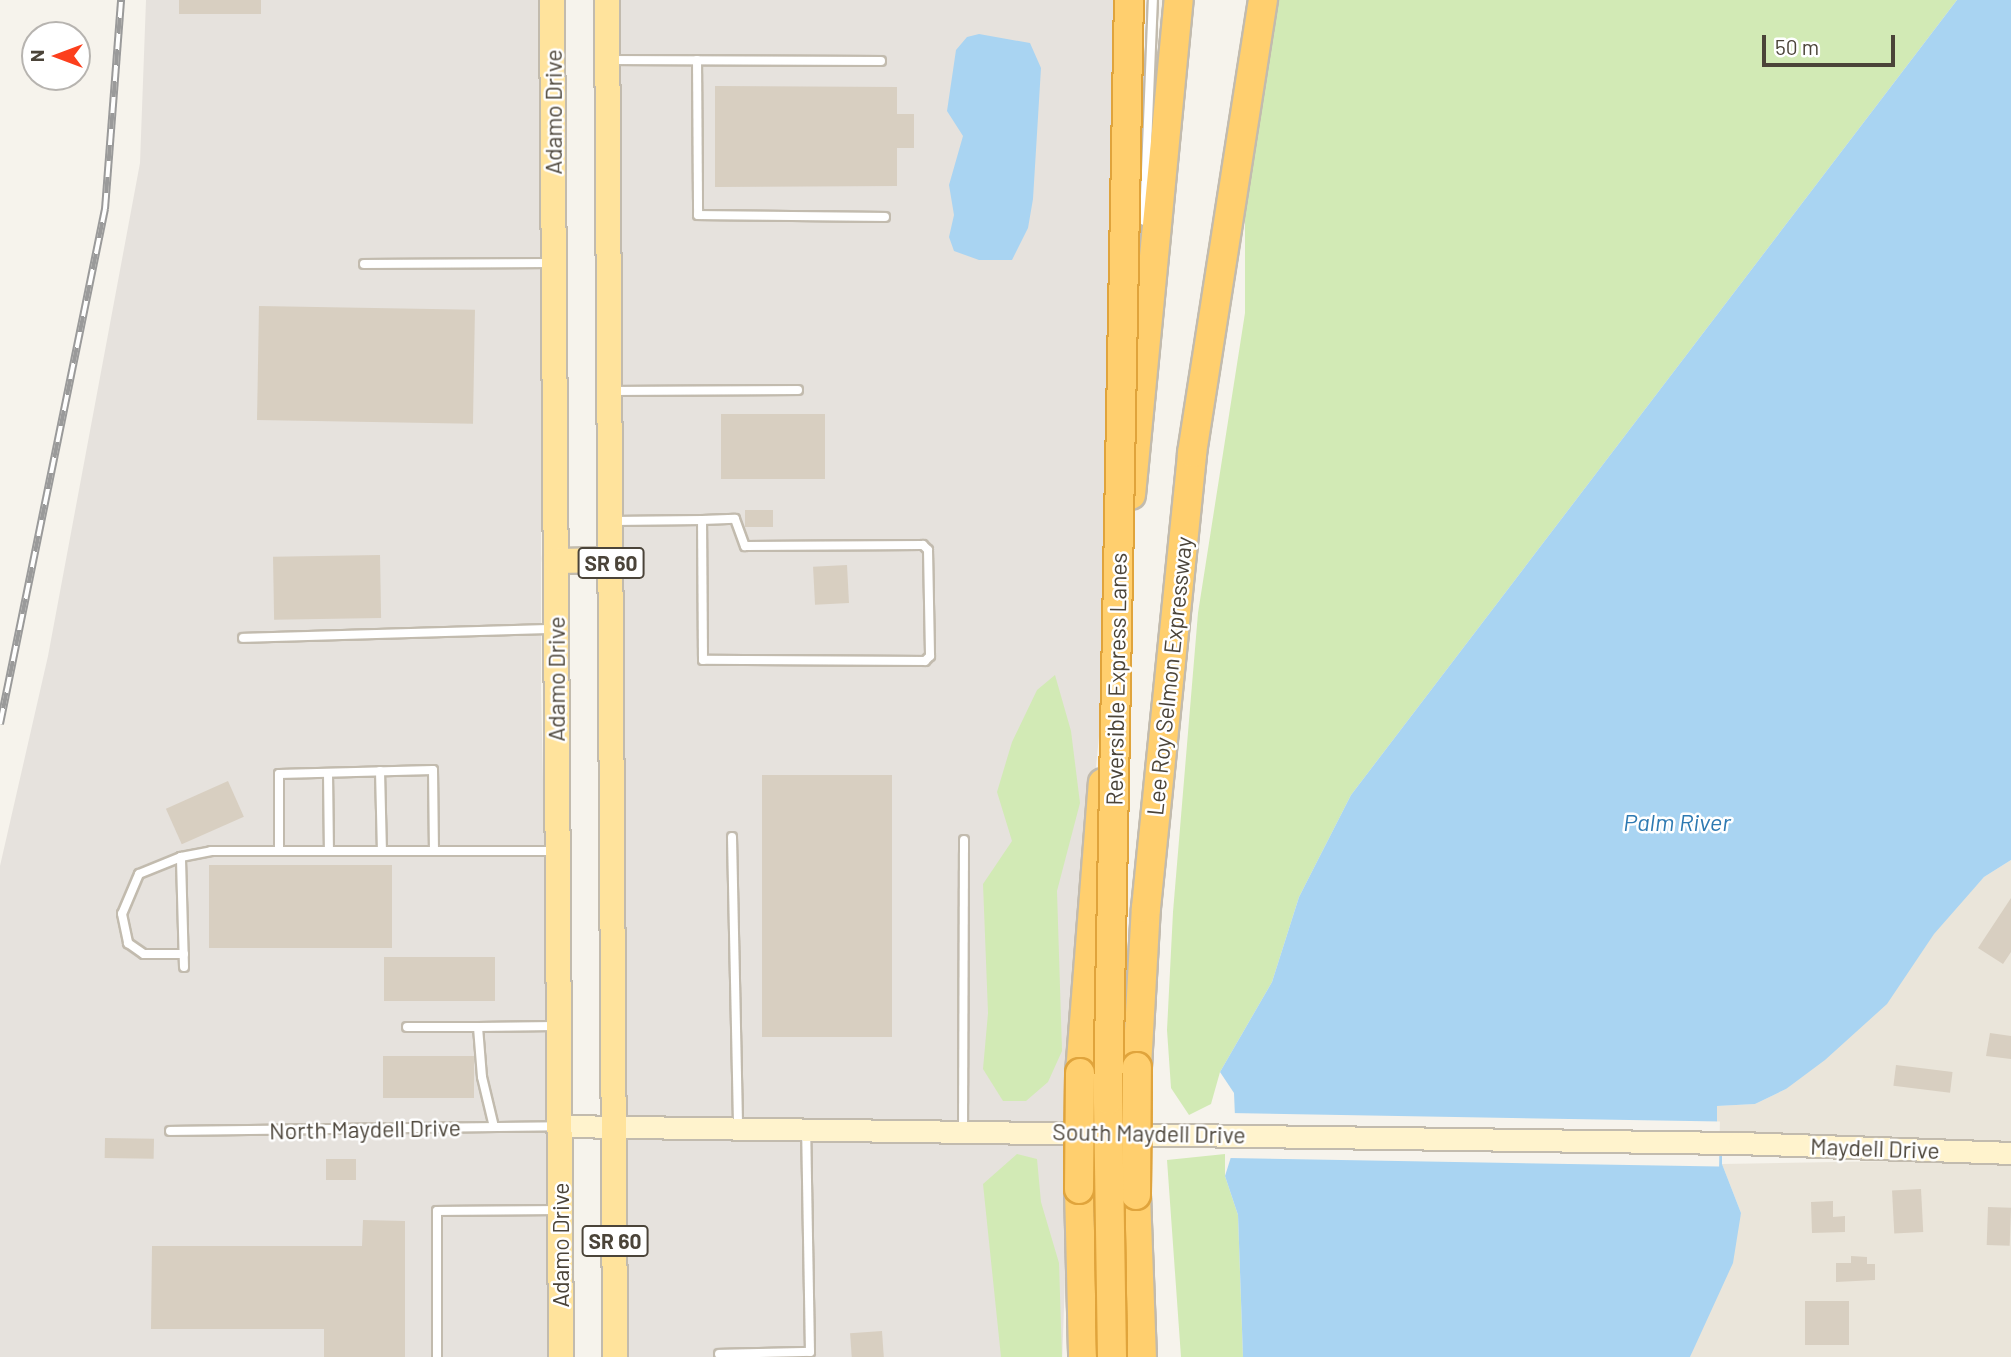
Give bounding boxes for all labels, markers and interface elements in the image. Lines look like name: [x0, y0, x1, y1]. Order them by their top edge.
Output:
north arrow: [21, 21, 91, 91]
scale bar: [1766, 21, 1899, 65]
text: 50 m: [1775, 34, 1819, 59]
street label: Adamo Drive: [539, 49, 567, 175]
text: N: [25, 50, 48, 62]
street label: Lee Roy Selmon Expressway: [1141, 535, 1197, 817]
road number: SR 60: [576, 546, 646, 580]
street label: Reversible Express Lanes: [1100, 552, 1132, 806]
street label: Adamo Drive: [542, 616, 570, 742]
water label: Palm River: [1623, 808, 1731, 836]
street label: North Maydell Drive: [269, 1114, 461, 1144]
street label: South Maydell Drive: [1052, 1118, 1246, 1148]
street label: Maydell Drive: [1810, 1132, 1940, 1164]
street label: Adamo Drive: [546, 1182, 574, 1308]
road number: SR 60: [580, 1224, 650, 1258]

